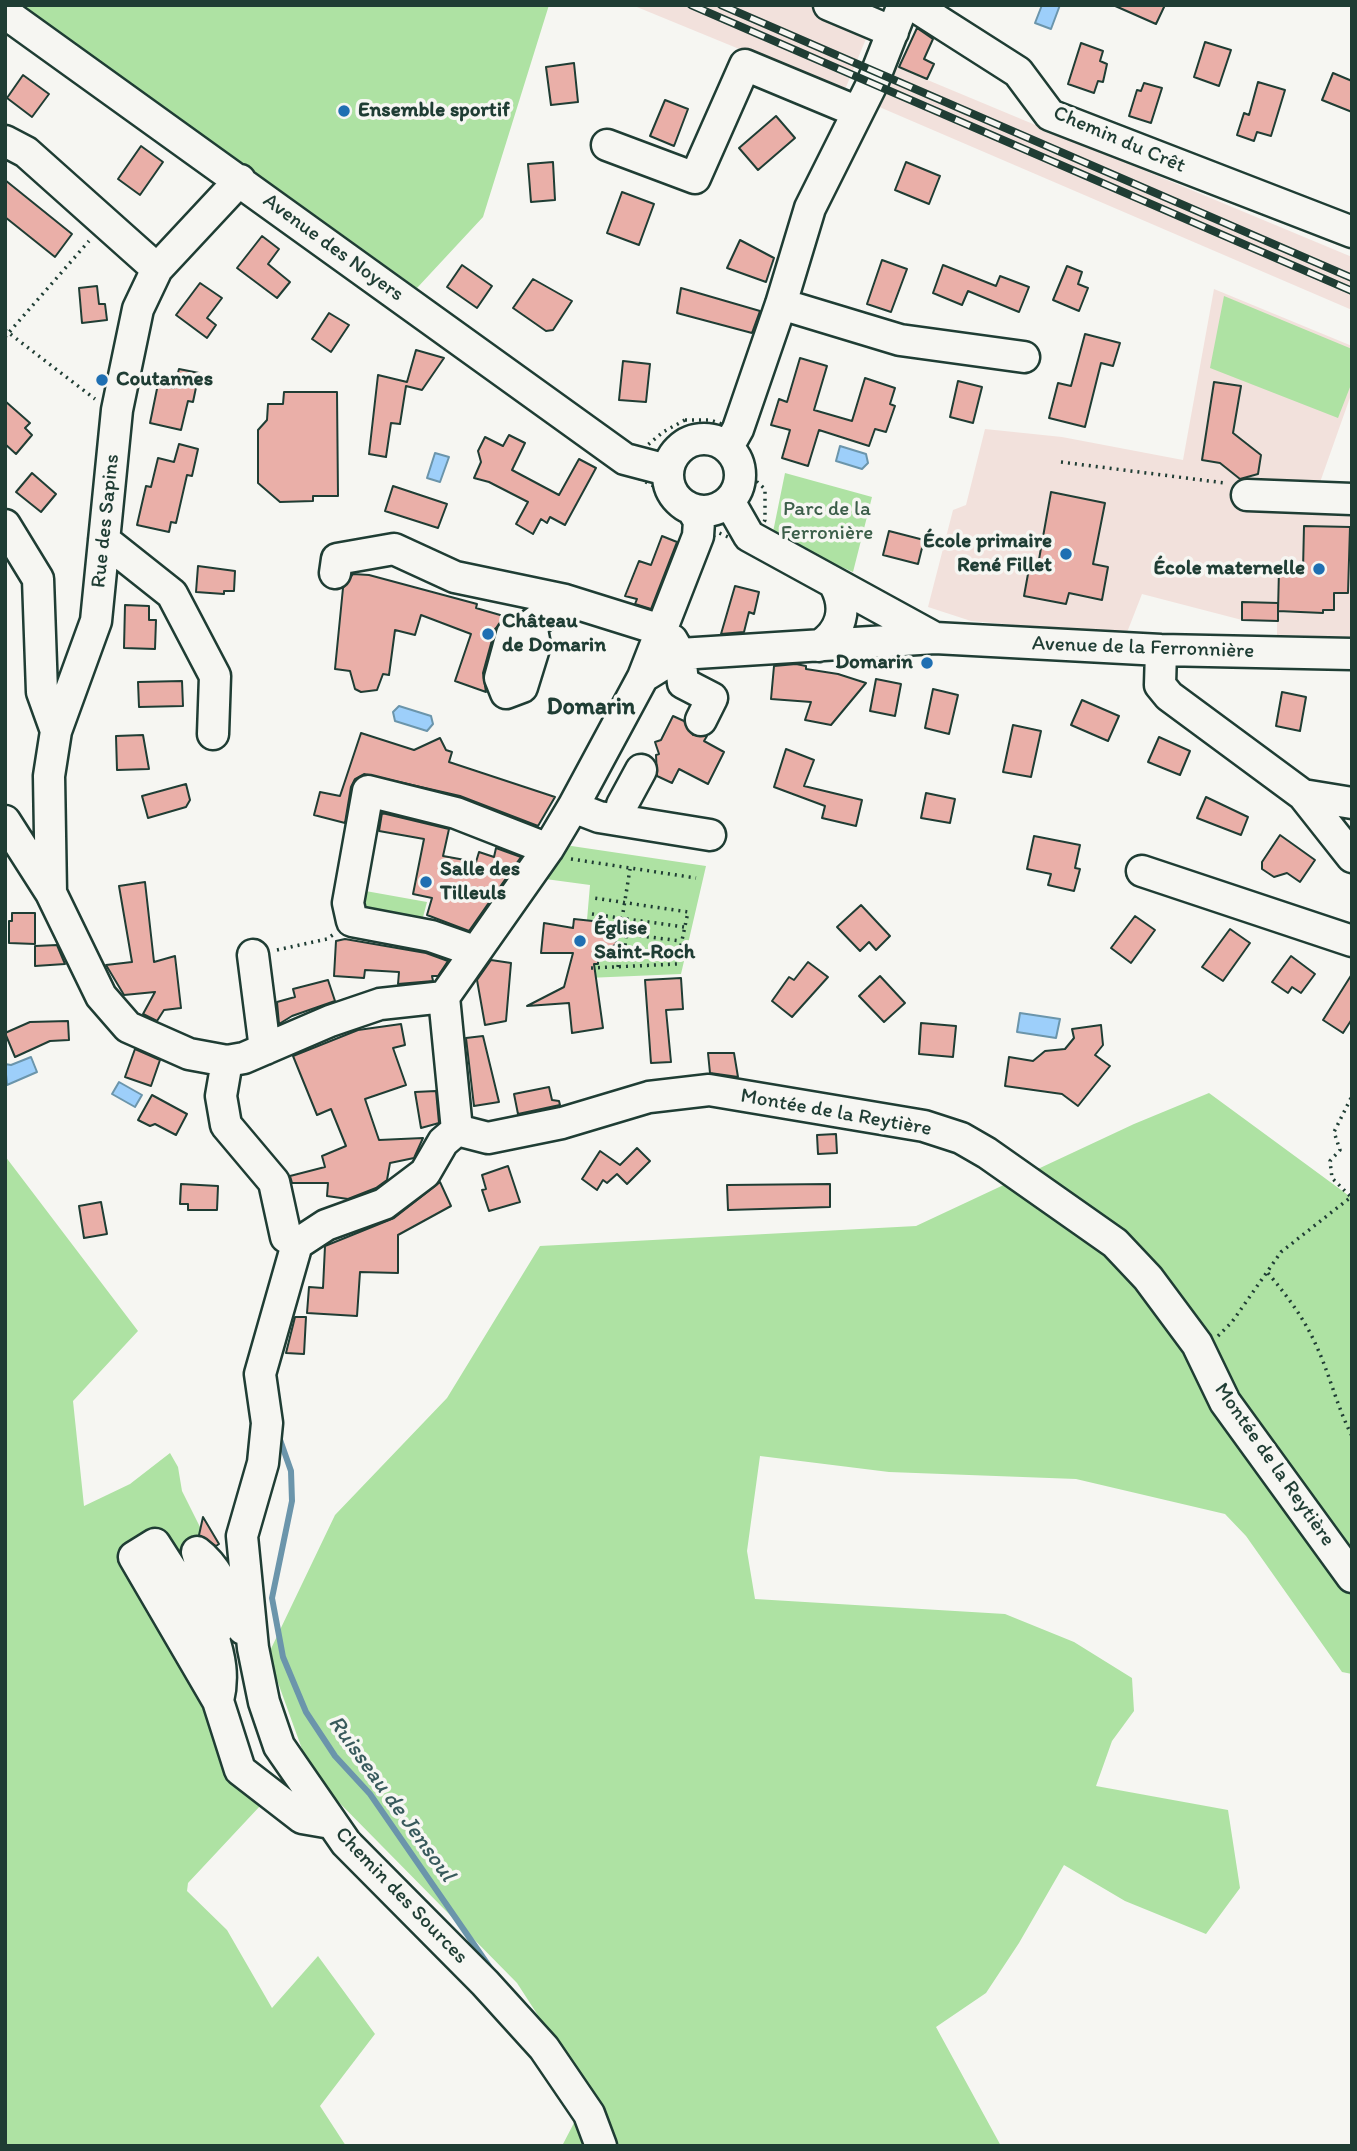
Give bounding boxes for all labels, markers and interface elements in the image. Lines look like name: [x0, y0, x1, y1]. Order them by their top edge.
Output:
place label: Ensemble sportif: [358, 98, 510, 124]
street label: Chemin du Crêt: [1049, 101, 1189, 179]
marker: Ensemble sportif: [336, 103, 352, 119]
street label: Avenue des Noyers: [258, 188, 408, 308]
place label: Coutannes: [116, 367, 213, 393]
marker: Coutannes: [94, 372, 110, 388]
street label: Rue des Sapins: [86, 453, 126, 589]
park label: Parc de la Ferronière: [781, 497, 873, 547]
place label: École primaire René Fillet: [923, 529, 1052, 579]
marker: École primaire René Fillet: [1058, 546, 1074, 562]
place label: École maternelle: [1154, 556, 1305, 582]
marker: École maternelle: [1311, 561, 1327, 577]
place label: Château de Domarin: [502, 609, 606, 659]
marker: Château de Domarin: [480, 626, 496, 642]
street label: Avenue de la Ferronnière: [1031, 632, 1255, 664]
place label: Domarin: [835, 650, 913, 676]
marker: Domarin: [919, 655, 935, 671]
district label: Domarin: [547, 694, 635, 722]
place label: Salle des Tilleuls: [440, 857, 520, 907]
marker: Salle des Tilleuls: [418, 874, 434, 890]
place label: Église Saint-Roch: [594, 916, 695, 966]
marker: Église Saint-Roch: [572, 933, 588, 949]
street label: Montée de la Reytière: [738, 1084, 934, 1142]
street label: Montée de la Reytière: [1208, 1378, 1340, 1552]
water label: Ruisseau de Jensoul: [321, 1710, 461, 1888]
street label: Chemin des Sources: [329, 1822, 473, 1970]

